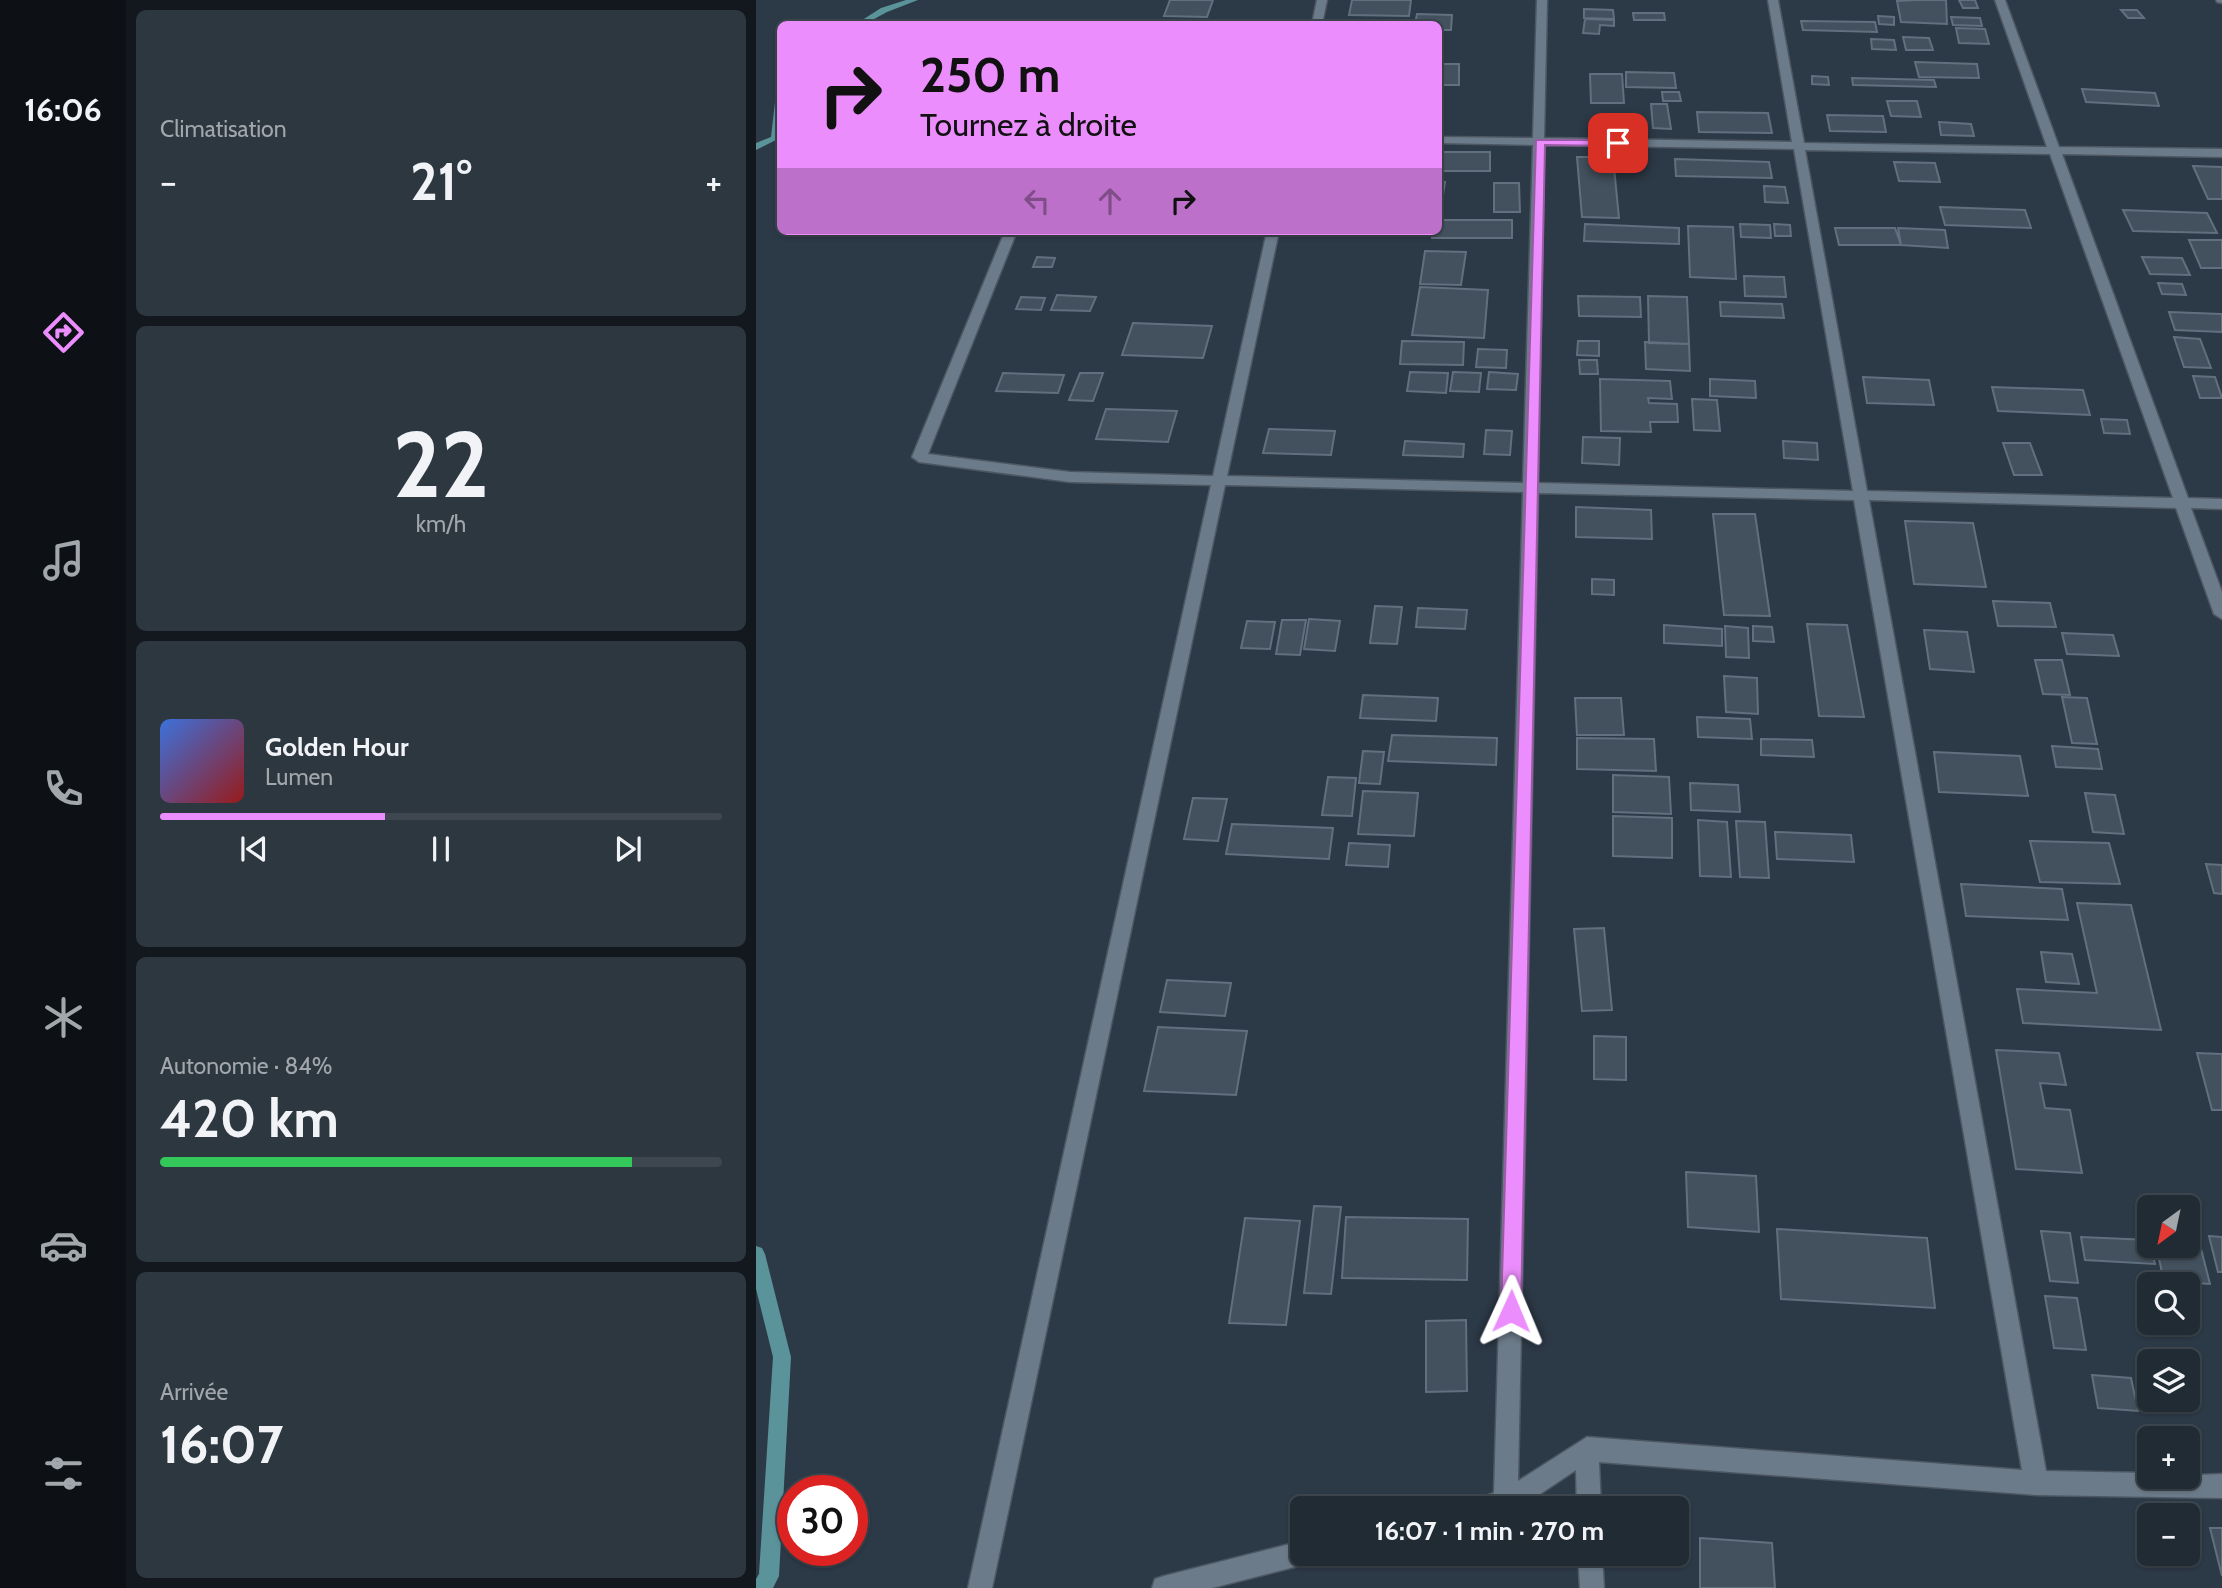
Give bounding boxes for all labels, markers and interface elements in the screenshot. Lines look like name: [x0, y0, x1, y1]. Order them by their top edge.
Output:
text: 250 m: [920, 45, 1060, 104]
icon: right: [805, 49, 896, 140]
text: 16:06: [24, 90, 102, 129]
text: Tournez à droite: [920, 105, 1137, 144]
pin: [1588, 113, 1648, 173]
text: Climatisation: [160, 115, 287, 143]
icon: arrive: [1599, 124, 1637, 162]
text: 21°: [410, 150, 472, 213]
text: −: [160, 158, 177, 205]
text: +: [705, 158, 722, 205]
icon: left: [1018, 182, 1056, 220]
icon: ahead: [1091, 182, 1129, 220]
icon: right: [1164, 182, 1202, 220]
icon: directions: [39, 308, 88, 357]
text: 22: [393, 409, 489, 520]
text: km/h: [416, 510, 466, 538]
icon: music: [39, 536, 88, 585]
text: Golden Hour: [265, 731, 408, 763]
text: Lumen: [265, 763, 333, 791]
icon: phone: [39, 764, 88, 813]
icon: previous: [235, 830, 273, 868]
icon: pause: [422, 830, 460, 868]
icon: next: [609, 830, 647, 868]
icon: climate: [39, 993, 88, 1042]
text: Autonomie · 84%: [160, 1052, 332, 1080]
text: 420 km: [160, 1087, 339, 1150]
north arrow: [2137, 1195, 2200, 1258]
map controls: [2137, 1195, 2200, 1566]
icon: car: [39, 1221, 88, 1270]
button: search: [2137, 1272, 2200, 1335]
position arrow: [1474, 1274, 1548, 1348]
button: layers: [2137, 1349, 2200, 1412]
text: Arrivée: [160, 1378, 228, 1406]
text: 16:07: [160, 1413, 283, 1476]
button: +: [2137, 1426, 2200, 1489]
icon: filters: [39, 1449, 88, 1498]
speed limit sign: 30: [777, 1475, 868, 1566]
button: −: [2137, 1503, 2200, 1566]
text: 16:07 · 1 min · 270 m: [1375, 1515, 1604, 1547]

